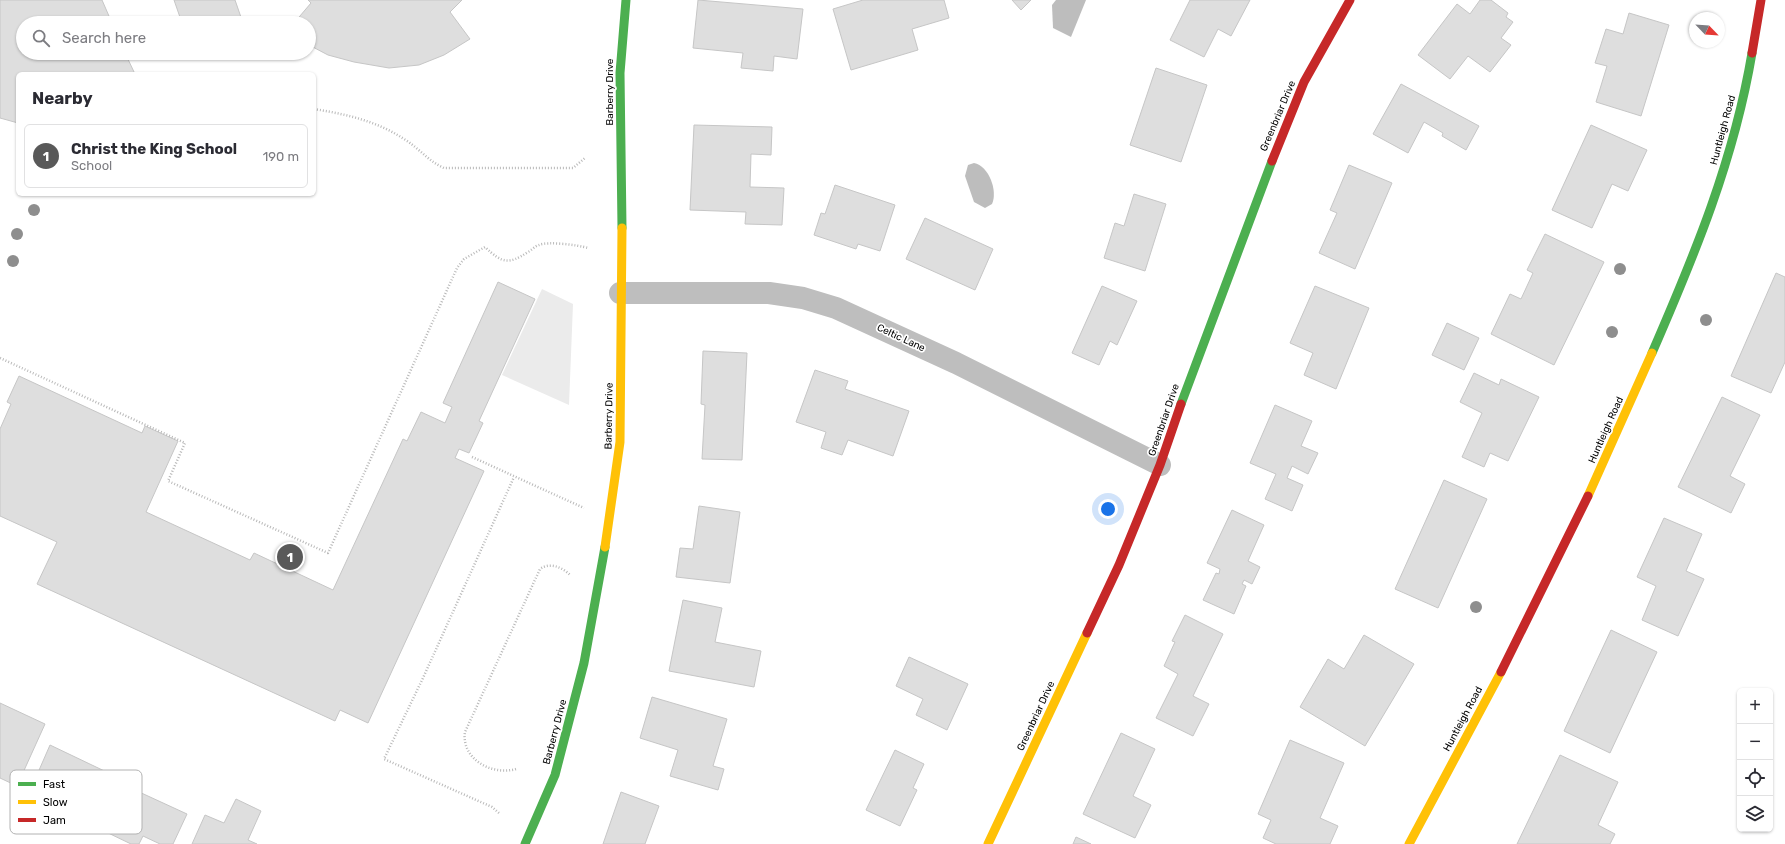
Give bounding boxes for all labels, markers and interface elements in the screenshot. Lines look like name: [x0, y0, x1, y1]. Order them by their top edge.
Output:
north arrow: [1689, 12, 1725, 48]
search box: [16, 16, 316, 60]
icon: search: [30, 27, 52, 49]
text: Search here: [62, 29, 146, 47]
street label: Barberry Drive: [604, 58, 616, 125]
street label: Greenbriar Drive: [1258, 79, 1298, 153]
text: Nearby: [32, 88, 93, 108]
street label: Huntleigh Road: [1708, 94, 1738, 166]
text: Christ the King School: [71, 140, 237, 158]
text: 1: [43, 149, 49, 164]
text: 190 m: [263, 149, 299, 164]
text: School: [71, 158, 112, 173]
street label: Celtic Lane: [875, 322, 927, 355]
street label: Barberry Drive: [602, 382, 616, 450]
street label: Greenbriar Drive: [1146, 382, 1182, 458]
street label: Huntleigh Road: [1586, 395, 1626, 465]
your location: [1098, 499, 1118, 519]
pin: 1: [277, 542, 303, 572]
street label: Greenbriar Drive: [1015, 679, 1058, 753]
street label: Huntleigh Road: [1441, 684, 1485, 753]
map controls: [1737, 688, 1773, 832]
button: +: [1737, 688, 1773, 724]
street label: Barberry Drive: [541, 698, 570, 766]
button: −: [1737, 724, 1773, 760]
button: locate: [1737, 760, 1773, 796]
legend: [10, 770, 142, 834]
text: Fast: [43, 778, 66, 791]
text: Slow: [43, 796, 68, 809]
button: layers: [1737, 796, 1773, 832]
text: Jam: [43, 814, 66, 827]

